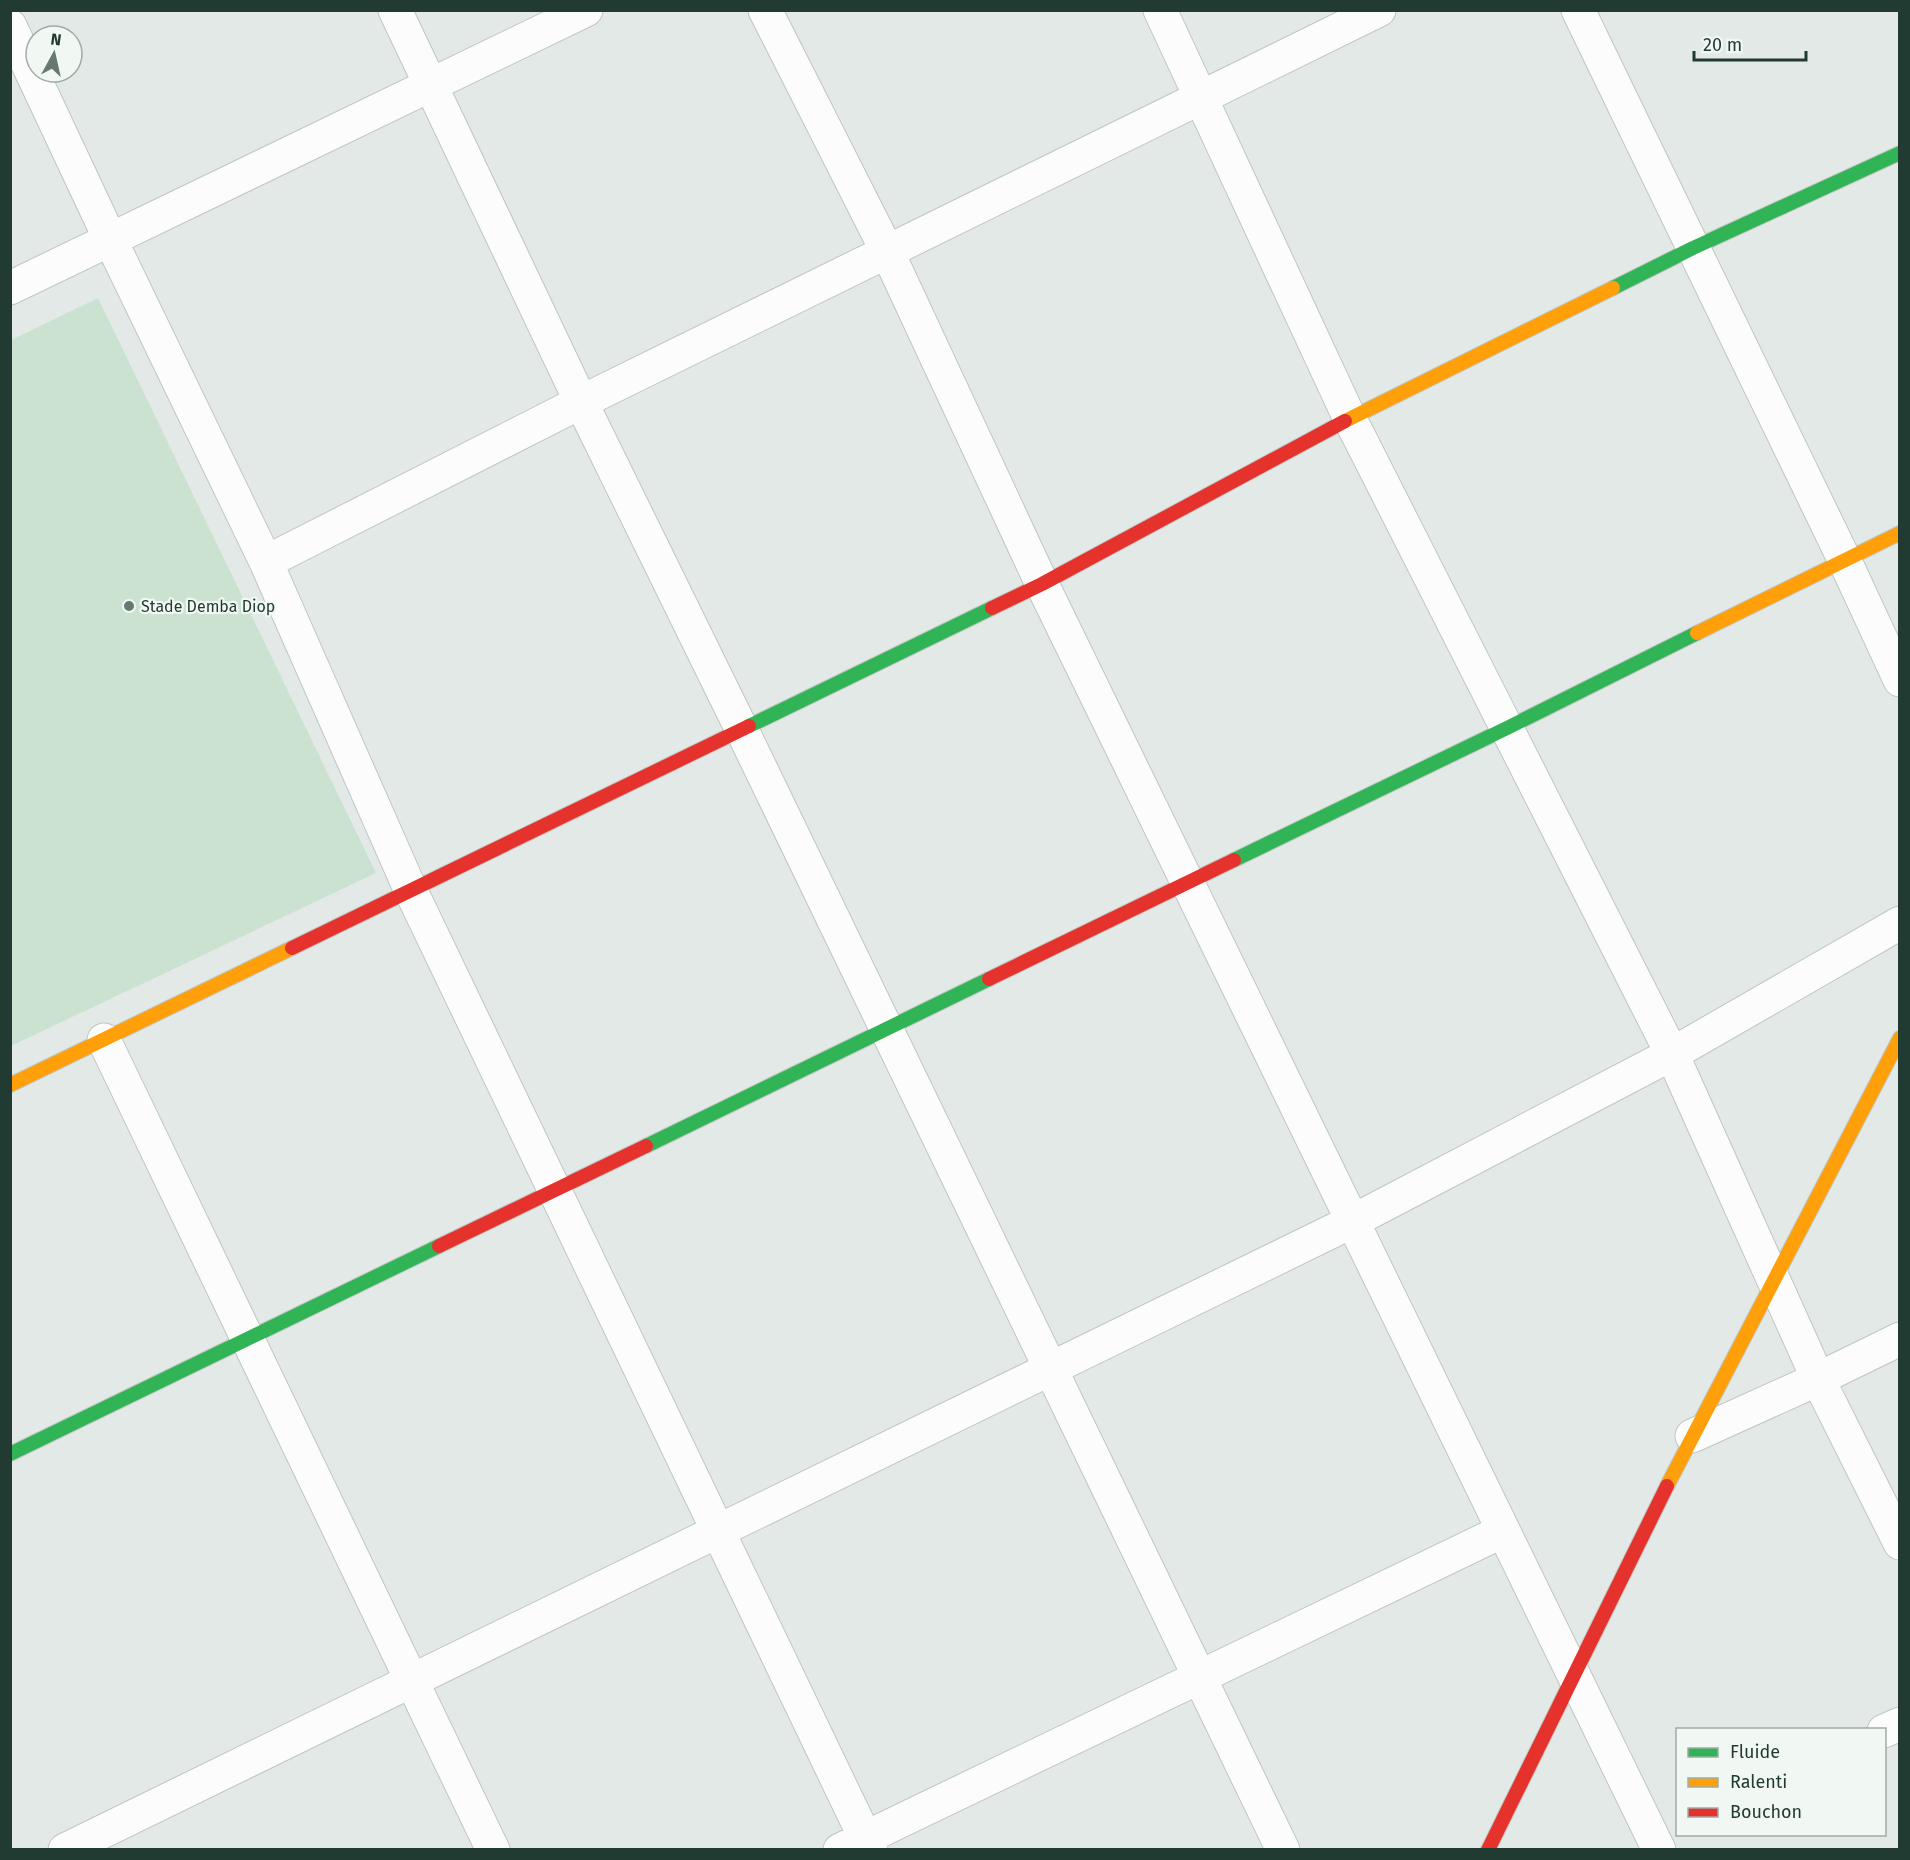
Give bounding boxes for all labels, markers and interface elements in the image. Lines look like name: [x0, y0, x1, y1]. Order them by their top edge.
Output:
north arrow: [24, 24, 84, 84]
scale bar: [1694, 24, 1806, 62]
text: N: [49, 29, 63, 50]
text: 20 m: [1703, 34, 1742, 56]
place label: Stade Demba Diop: [141, 597, 275, 616]
marker: Stade Demba Diop: [122, 599, 136, 613]
legend: [1676, 1728, 1886, 1836]
text: Fluide: [1730, 1741, 1780, 1763]
text: Ralenti: [1730, 1771, 1787, 1793]
text: Bouchon: [1730, 1801, 1802, 1823]

